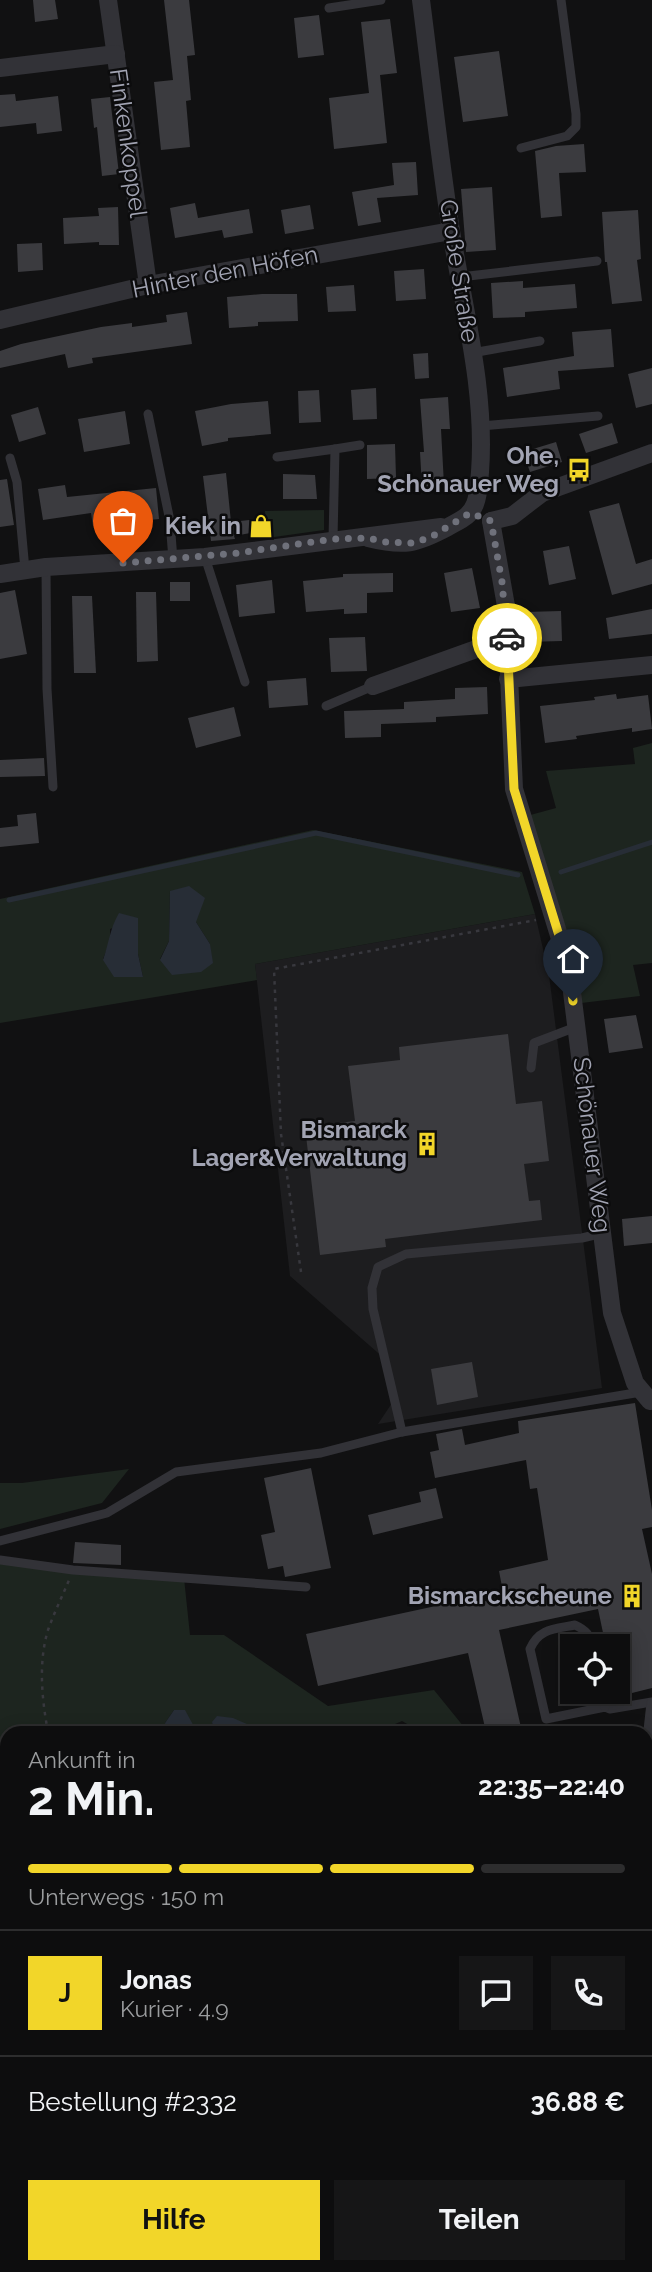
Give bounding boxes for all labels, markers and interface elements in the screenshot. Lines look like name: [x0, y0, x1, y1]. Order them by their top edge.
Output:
street label: Finkenkoppel: [104, 67, 153, 220]
street label: Große Straße: [434, 197, 485, 344]
street label: Hinter den Höfen: [129, 239, 320, 304]
place label: Ohe, Schönauer Weg: [377, 441, 559, 498]
bus stop icon: Ohe, Schönauer Weg: [565, 456, 593, 484]
pin: [93, 491, 153, 563]
icon: bag: [104, 502, 142, 540]
place label: Kiek in: [165, 511, 241, 540]
shop icon: Kiek in: [247, 512, 275, 540]
courier: [472, 603, 542, 673]
icon: car: [488, 619, 526, 657]
pin: [543, 929, 603, 1001]
icon: home: [554, 940, 592, 978]
street label: Schönauer Weg: [567, 1055, 618, 1235]
place label: Bismarck Lager&Verwaltung: [191, 1115, 408, 1172]
building icon: Bismarck Lager&Verwaltung: [413, 1130, 441, 1158]
place label: Bismarckscheune: [408, 1581, 612, 1610]
building icon: Bismarckscheune: [618, 1582, 646, 1610]
map controls: [560, 1634, 630, 1704]
button: locate: [560, 1634, 630, 1704]
text: Ankunft in: [28, 1746, 136, 1773]
text: 22:35–22:40: [478, 1771, 625, 1801]
text: 2 Min.: [28, 1772, 155, 1826]
text: Unterwegs · 150 m: [28, 1883, 224, 1910]
button: chat: [459, 1956, 533, 2030]
button: phone: [551, 1956, 625, 2030]
text: Jonas: [120, 1965, 192, 1995]
text: J: [59, 1978, 71, 2008]
text: Kurier · 4.9: [120, 1995, 229, 2022]
text: Bestellung #2332: [28, 2087, 237, 2117]
text: 36.88 €: [530, 2087, 625, 2117]
button: Hilfe: [28, 2180, 320, 2260]
button: Teilen: [334, 2180, 625, 2260]

